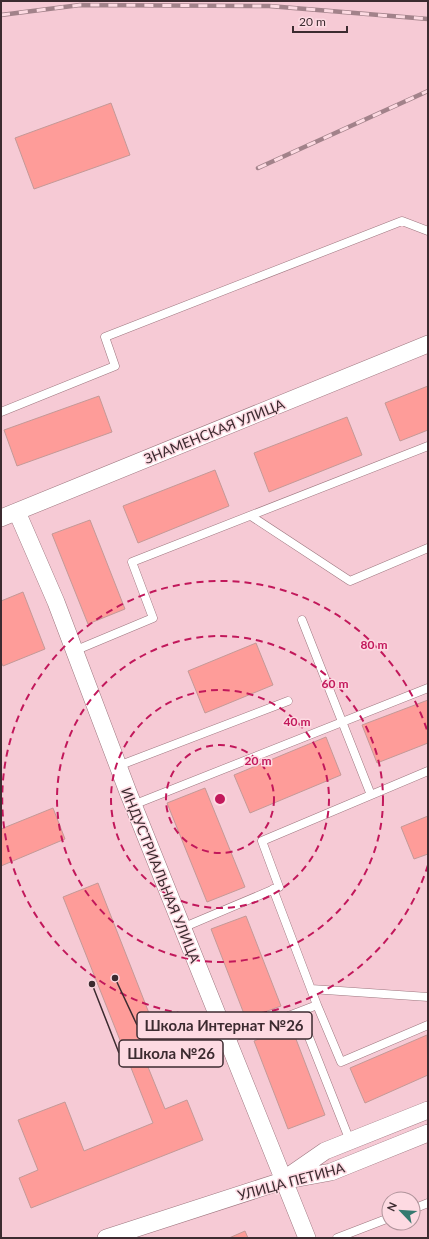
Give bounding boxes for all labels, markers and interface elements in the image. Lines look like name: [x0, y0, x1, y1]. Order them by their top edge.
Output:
scale bar: [293, 8, 347, 34]
text: 20 m: [299, 14, 326, 29]
street label: ЗНАМЕНСКАЯ УЛИЦА: [141, 395, 287, 467]
text: 80 m: [361, 637, 387, 652]
text: 60 m: [322, 676, 348, 691]
text: 40 m: [284, 714, 310, 729]
text: 20 m: [245, 753, 271, 768]
street label: ИНДУСТРИАЛЬНАЯ УЛИЦА: [118, 785, 204, 966]
centre of rings: [213, 792, 227, 806]
callout: Школа Интернат №26: [137, 1012, 312, 1039]
text: Школа Интернат №26: [144, 1016, 304, 1034]
callout: Школа №26: [119, 1040, 223, 1067]
text: Школа №26: [127, 1044, 215, 1062]
street label: УЛИЦА ПЕТИНА: [236, 1158, 347, 1203]
north arrow: [381, 1191, 421, 1231]
text: N: [384, 1200, 399, 1213]

